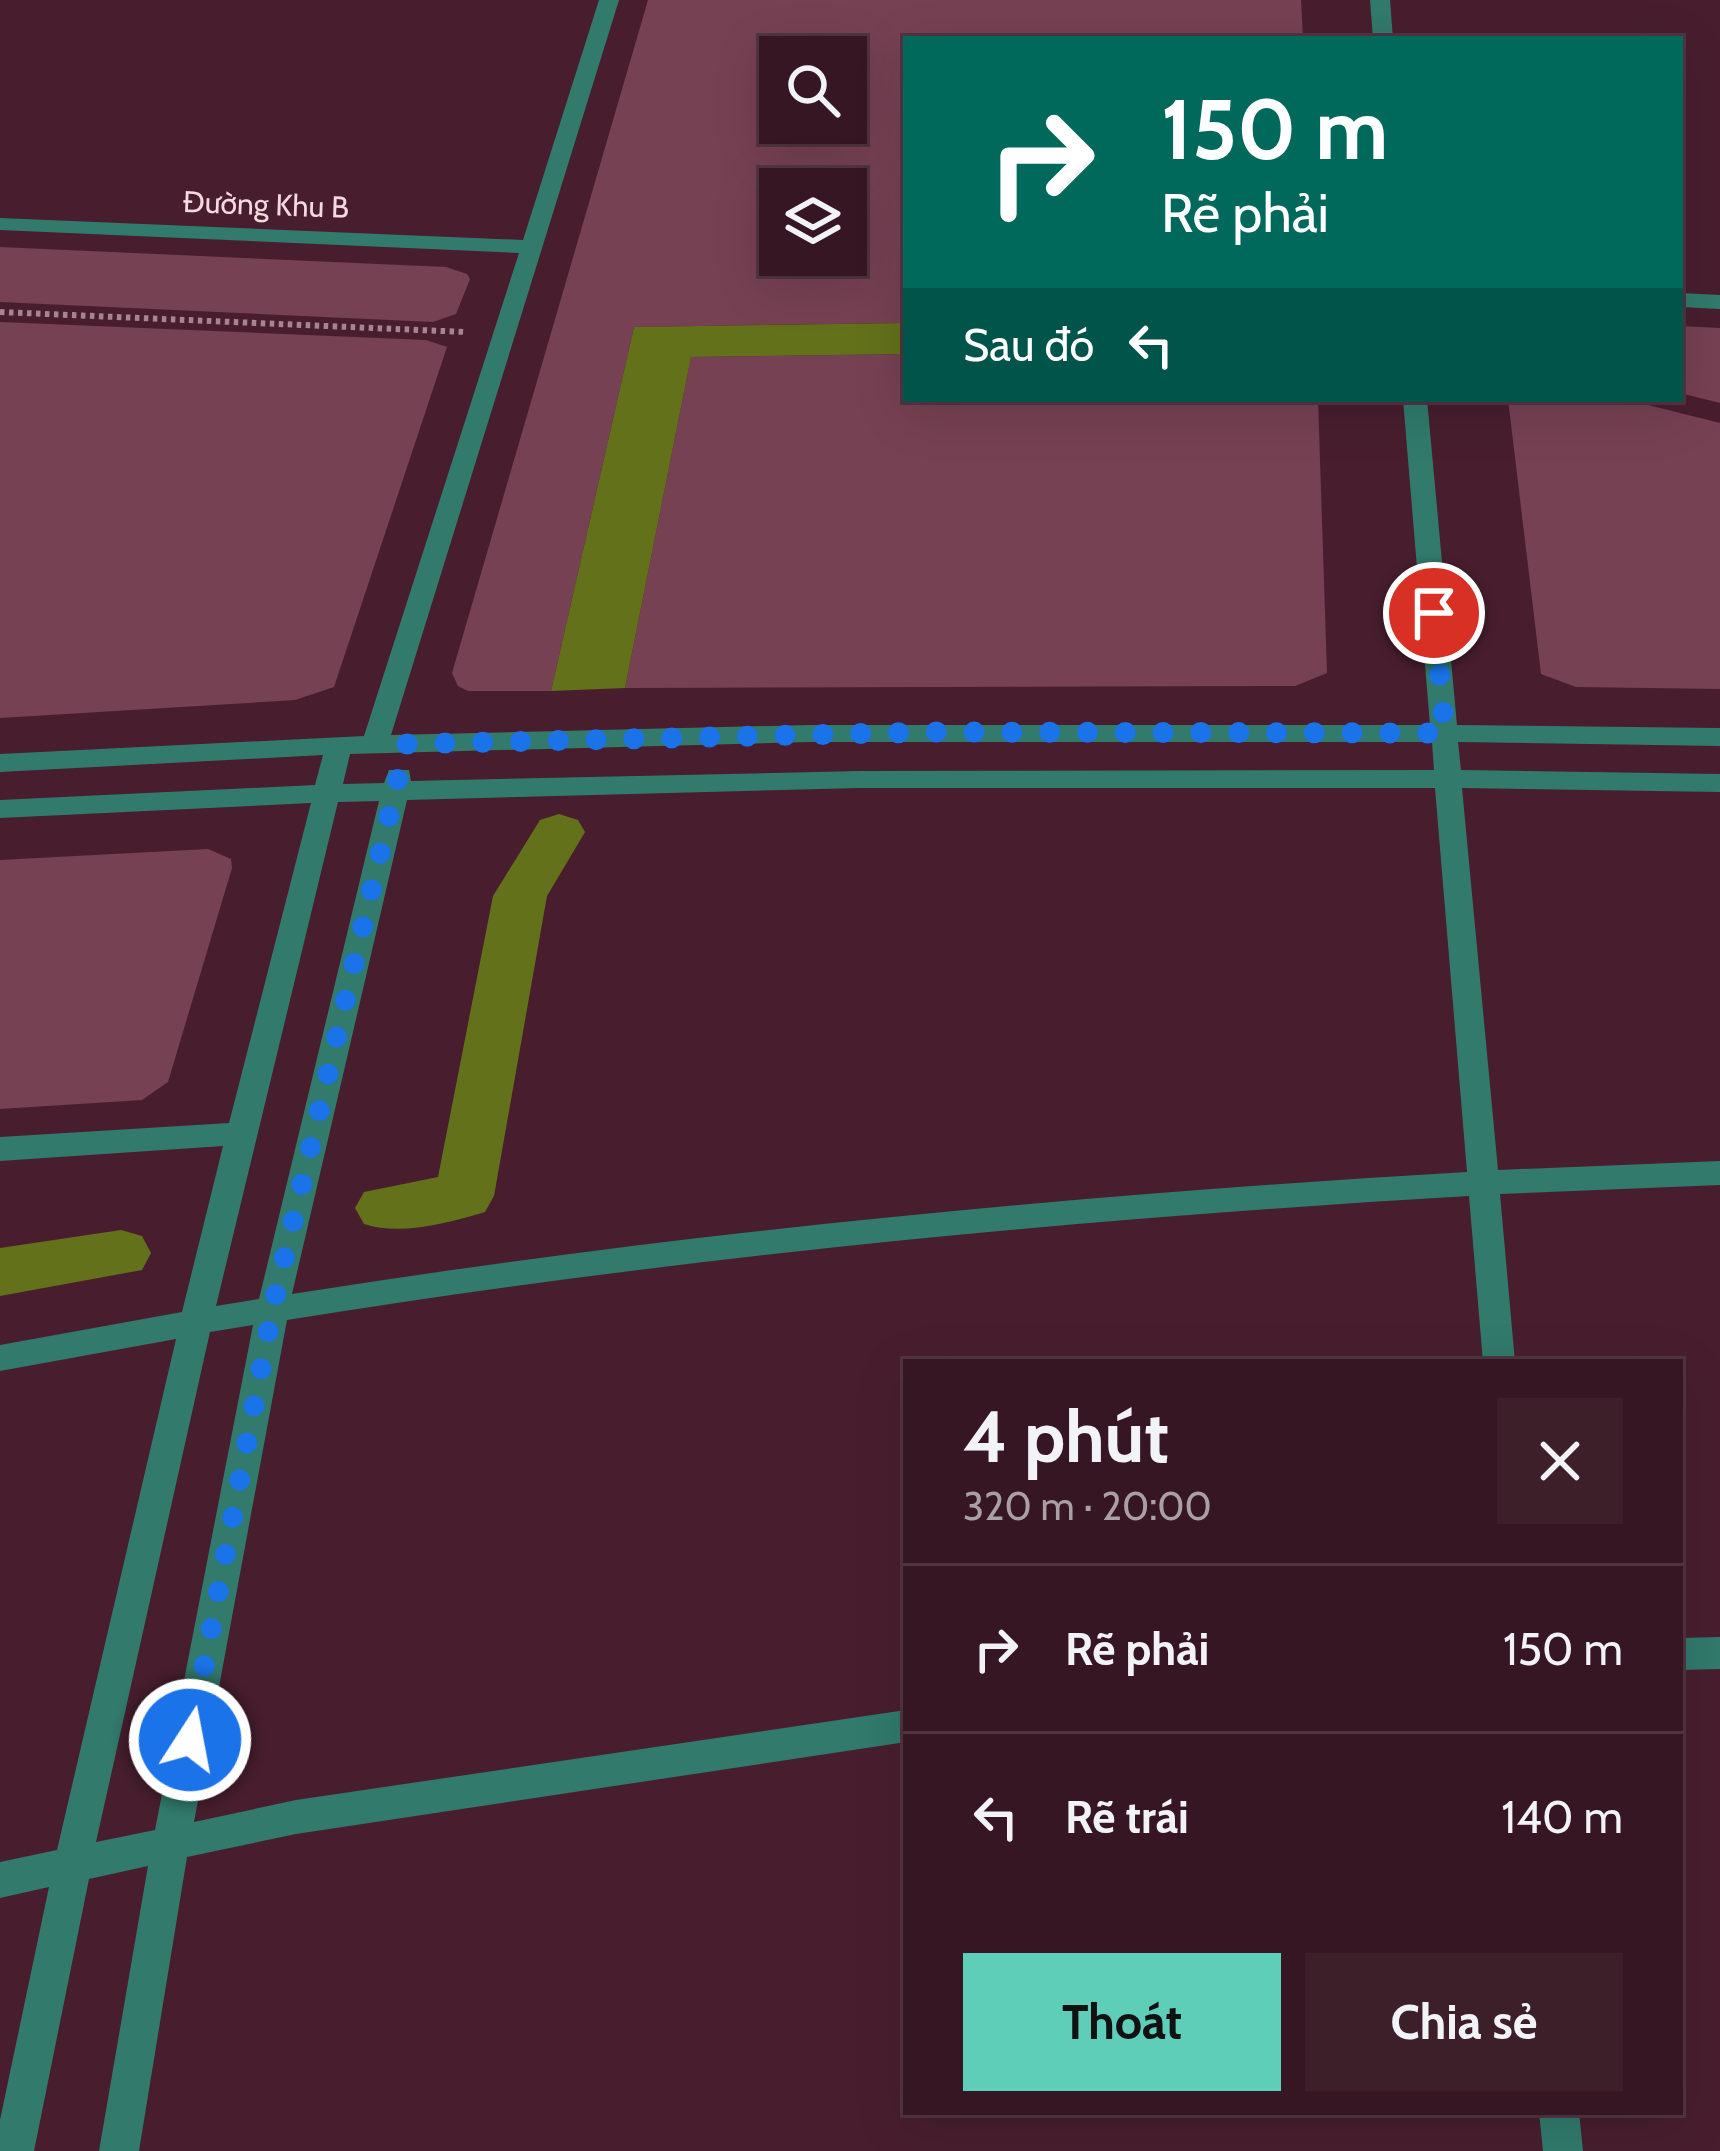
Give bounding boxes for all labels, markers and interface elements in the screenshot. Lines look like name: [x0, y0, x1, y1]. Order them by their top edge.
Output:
map controls: [759, 36, 867, 276]
button: search: [759, 36, 867, 144]
text: 150 m: [1161, 78, 1388, 180]
icon: right: [963, 84, 1119, 240]
button: layers: [759, 168, 867, 276]
text: Rẽ phải: [1161, 180, 1329, 246]
street label: Đường Khu B: [182, 183, 350, 226]
icon: left: [1118, 312, 1184, 378]
text: Sau đó: [963, 318, 1094, 372]
pin: [1383, 562, 1485, 664]
icon: arrive: [1401, 580, 1467, 646]
text: 4 phút: [963, 1393, 1169, 1480]
button: close: [1497, 1398, 1623, 1524]
text: 320 m · 20:00: [963, 1482, 1212, 1530]
icon: right: [963, 1616, 1029, 1682]
text: Rẽ phải: [1065, 1622, 1209, 1676]
text: 150 m: [1503, 1622, 1623, 1676]
position arrow: [127, 1677, 253, 1803]
icon: left: [963, 1784, 1029, 1850]
text: Rẽ trái: [1065, 1790, 1189, 1844]
text: 140 m: [1501, 1790, 1623, 1844]
button: Thoát: [963, 1953, 1281, 2091]
button: Chia sẻ: [1305, 1953, 1623, 2091]

